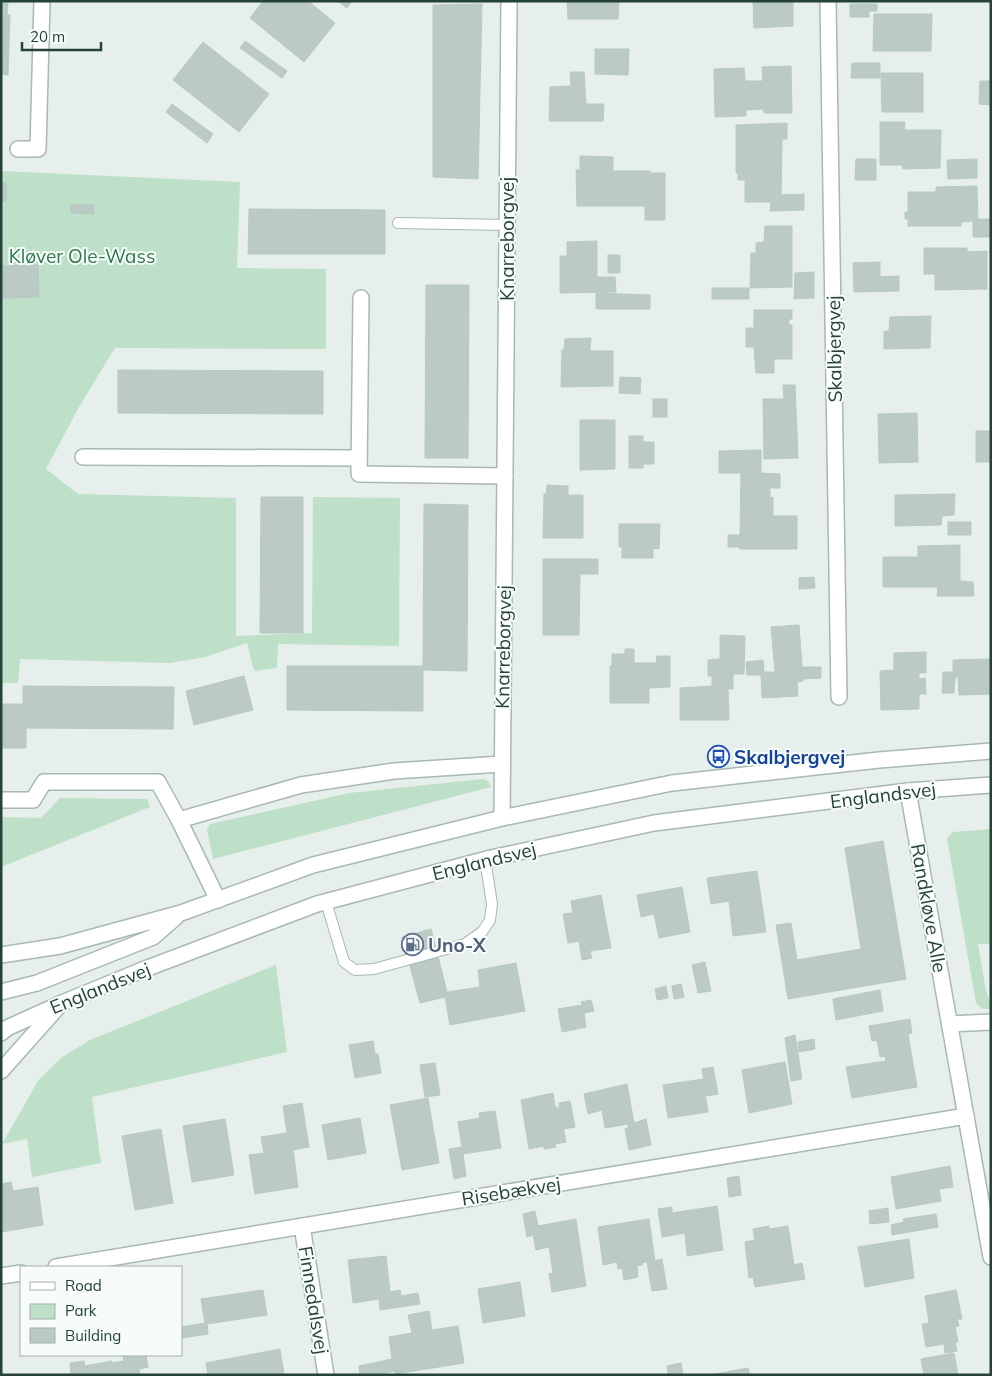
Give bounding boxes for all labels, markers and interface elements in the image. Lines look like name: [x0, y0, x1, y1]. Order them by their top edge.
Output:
scale bar: [22, 20, 101, 52]
text: 20 m: [30, 27, 65, 46]
street label: Knarreborgvej: [495, 177, 519, 301]
park label: Kløver Ole-Wass: [9, 244, 155, 268]
street label: Skalbjergvej: [821, 295, 847, 403]
street label: Knarreborgvej: [490, 585, 516, 709]
bus stop icon: Skalbjergvej: [706, 745, 730, 769]
place label: Skalbjergvej: [734, 745, 845, 769]
street label: Englandsvej: [829, 777, 937, 813]
street label: Englandsvej: [430, 837, 538, 885]
street label: Randkløve Alle: [906, 842, 952, 974]
fuel station icon: Uno-X: [400, 933, 424, 957]
place label: Uno-X: [428, 933, 486, 957]
street label: Englandsvej: [46, 957, 154, 1019]
street label: Risebækvej: [460, 1171, 562, 1211]
street label: Finnedalsvej: [294, 1244, 334, 1356]
legend: [20, 1266, 182, 1356]
text: Road: [65, 1276, 102, 1295]
text: Park: [65, 1301, 97, 1320]
text: Building: [65, 1326, 121, 1345]

